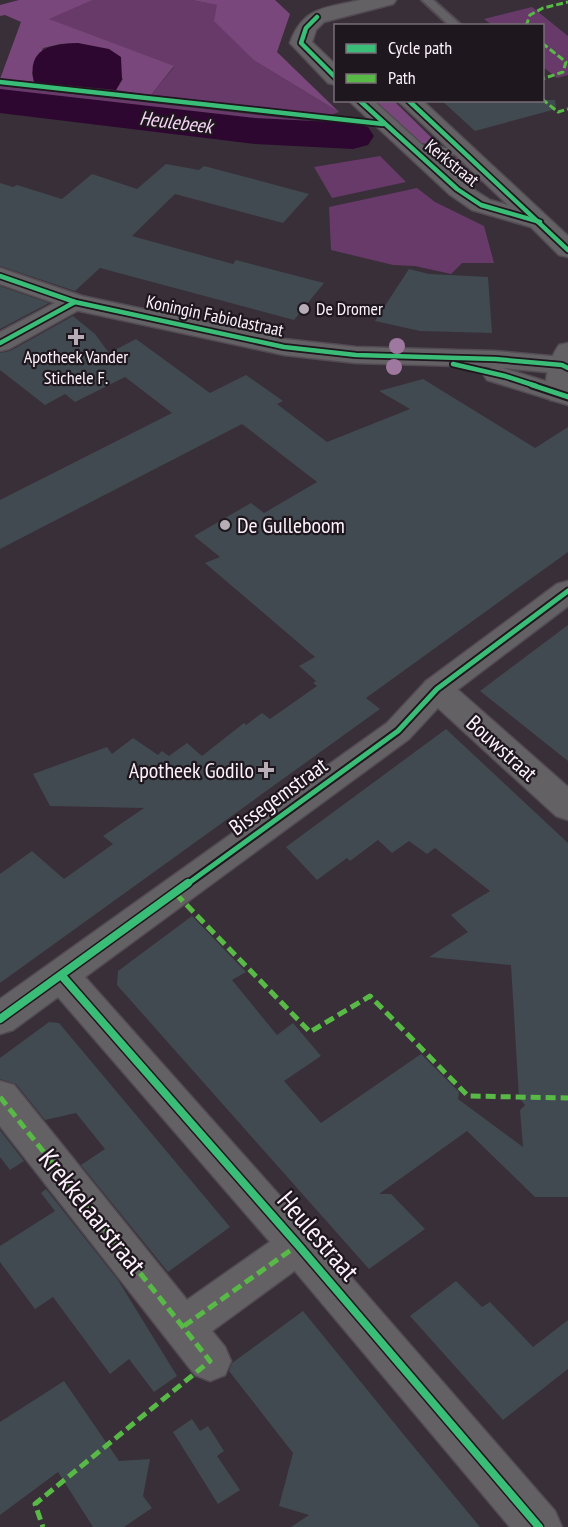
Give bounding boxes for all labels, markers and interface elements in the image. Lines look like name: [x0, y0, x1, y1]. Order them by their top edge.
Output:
legend: [334, 24, 544, 102]
text: Cycle path: [388, 36, 452, 59]
text: Path: [388, 66, 416, 89]
water label: Heulebeek: [138, 105, 216, 140]
street label: Kerkstraat: [421, 134, 484, 191]
street label: Koningin Fabiolastraat: [144, 290, 286, 341]
place label: De Dromer: [316, 297, 383, 320]
marker: De Dromer: [297, 302, 311, 316]
marker: Apotheek Vander Stichele F.: [69, 330, 83, 344]
place label: Apotheek Vander Stichele F.: [24, 345, 128, 389]
place label: De Gulleboom: [237, 511, 345, 539]
marker: De Gulleboom: [218, 518, 232, 532]
street label: Bouwstraat: [461, 709, 543, 787]
street label: Bissegemstraat: [223, 751, 333, 841]
place label: Apotheek Godilo: [129, 756, 254, 784]
marker: Apotheek Godilo: [259, 763, 273, 777]
street label: Krekkelaarstraat: [32, 1142, 154, 1281]
street label: Heulestraat: [271, 1184, 367, 1288]

